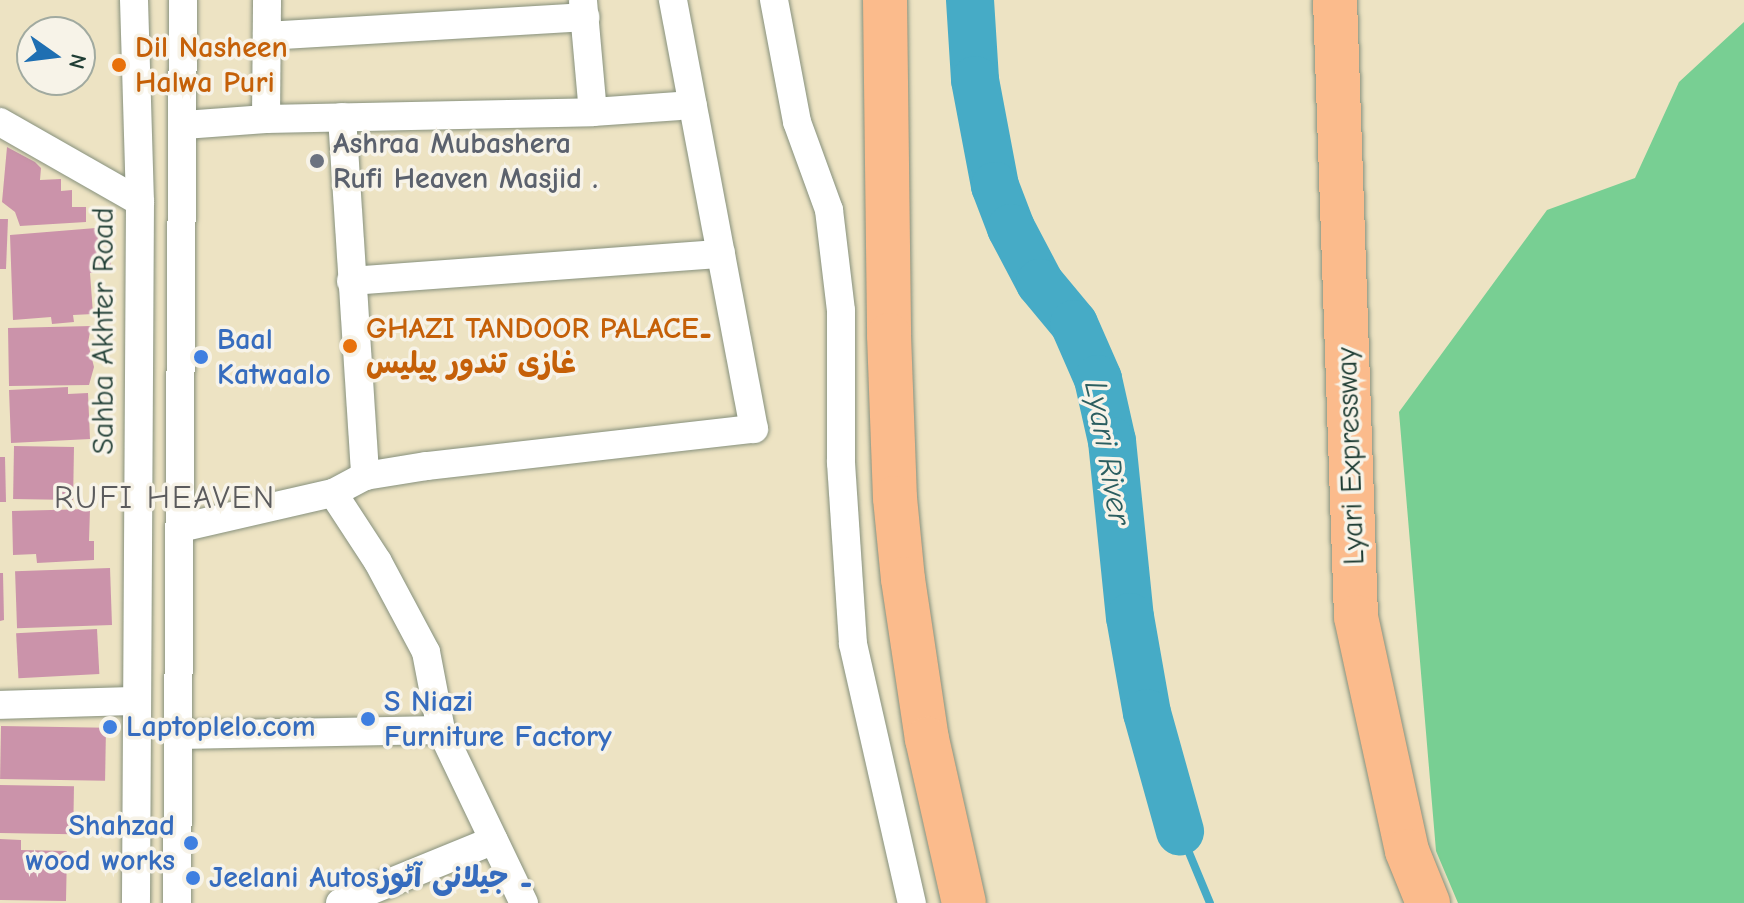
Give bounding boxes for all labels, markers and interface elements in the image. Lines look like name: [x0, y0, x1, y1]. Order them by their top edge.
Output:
north arrow: [16, 16, 96, 96]
place label: Dil Nasheen Halwa Puri: [135, 30, 288, 100]
text: N: [63, 51, 92, 71]
marker: Dil Nasheen Halwa Puri: [110, 56, 128, 74]
place label: Ashraa Mubashera Rufi Heaven Masjid .: [333, 126, 598, 196]
marker: Ashraa Mubashera Rufi Heaven Masjid .: [308, 152, 326, 170]
street label: Sahba Akhter Road: [86, 207, 122, 455]
place label: GHAZI TANDOOR PALACE۔ غازی تندور پیلیس: [366, 311, 713, 382]
place label: Baal Katwaalo: [217, 322, 331, 392]
marker: GHAZI TANDOOR PALACE۔ غازی تندور پیلیس: [341, 337, 359, 355]
street label: Lyari Expressway: [1329, 346, 1373, 566]
marker: Baal Katwaalo: [192, 348, 210, 366]
water label: Lyari River: [1075, 378, 1139, 528]
district label: RUFI HEAVEN: [54, 479, 276, 517]
place label: S Niazi Furniture Factory: [384, 684, 612, 754]
place label: Laptoplelo.com: [126, 709, 316, 745]
marker: S Niazi Furniture Factory: [359, 710, 377, 728]
marker: Laptoplelo.com: [101, 718, 119, 736]
place label: Shahzad wood works: [25, 808, 175, 878]
marker: Shahzad wood works: [182, 834, 200, 852]
place label: Jeelani Autos۔ جیلانی آٹوز: [209, 860, 533, 896]
marker: Jeelani Autos۔ جیلانی آٹوز: [184, 869, 202, 887]

